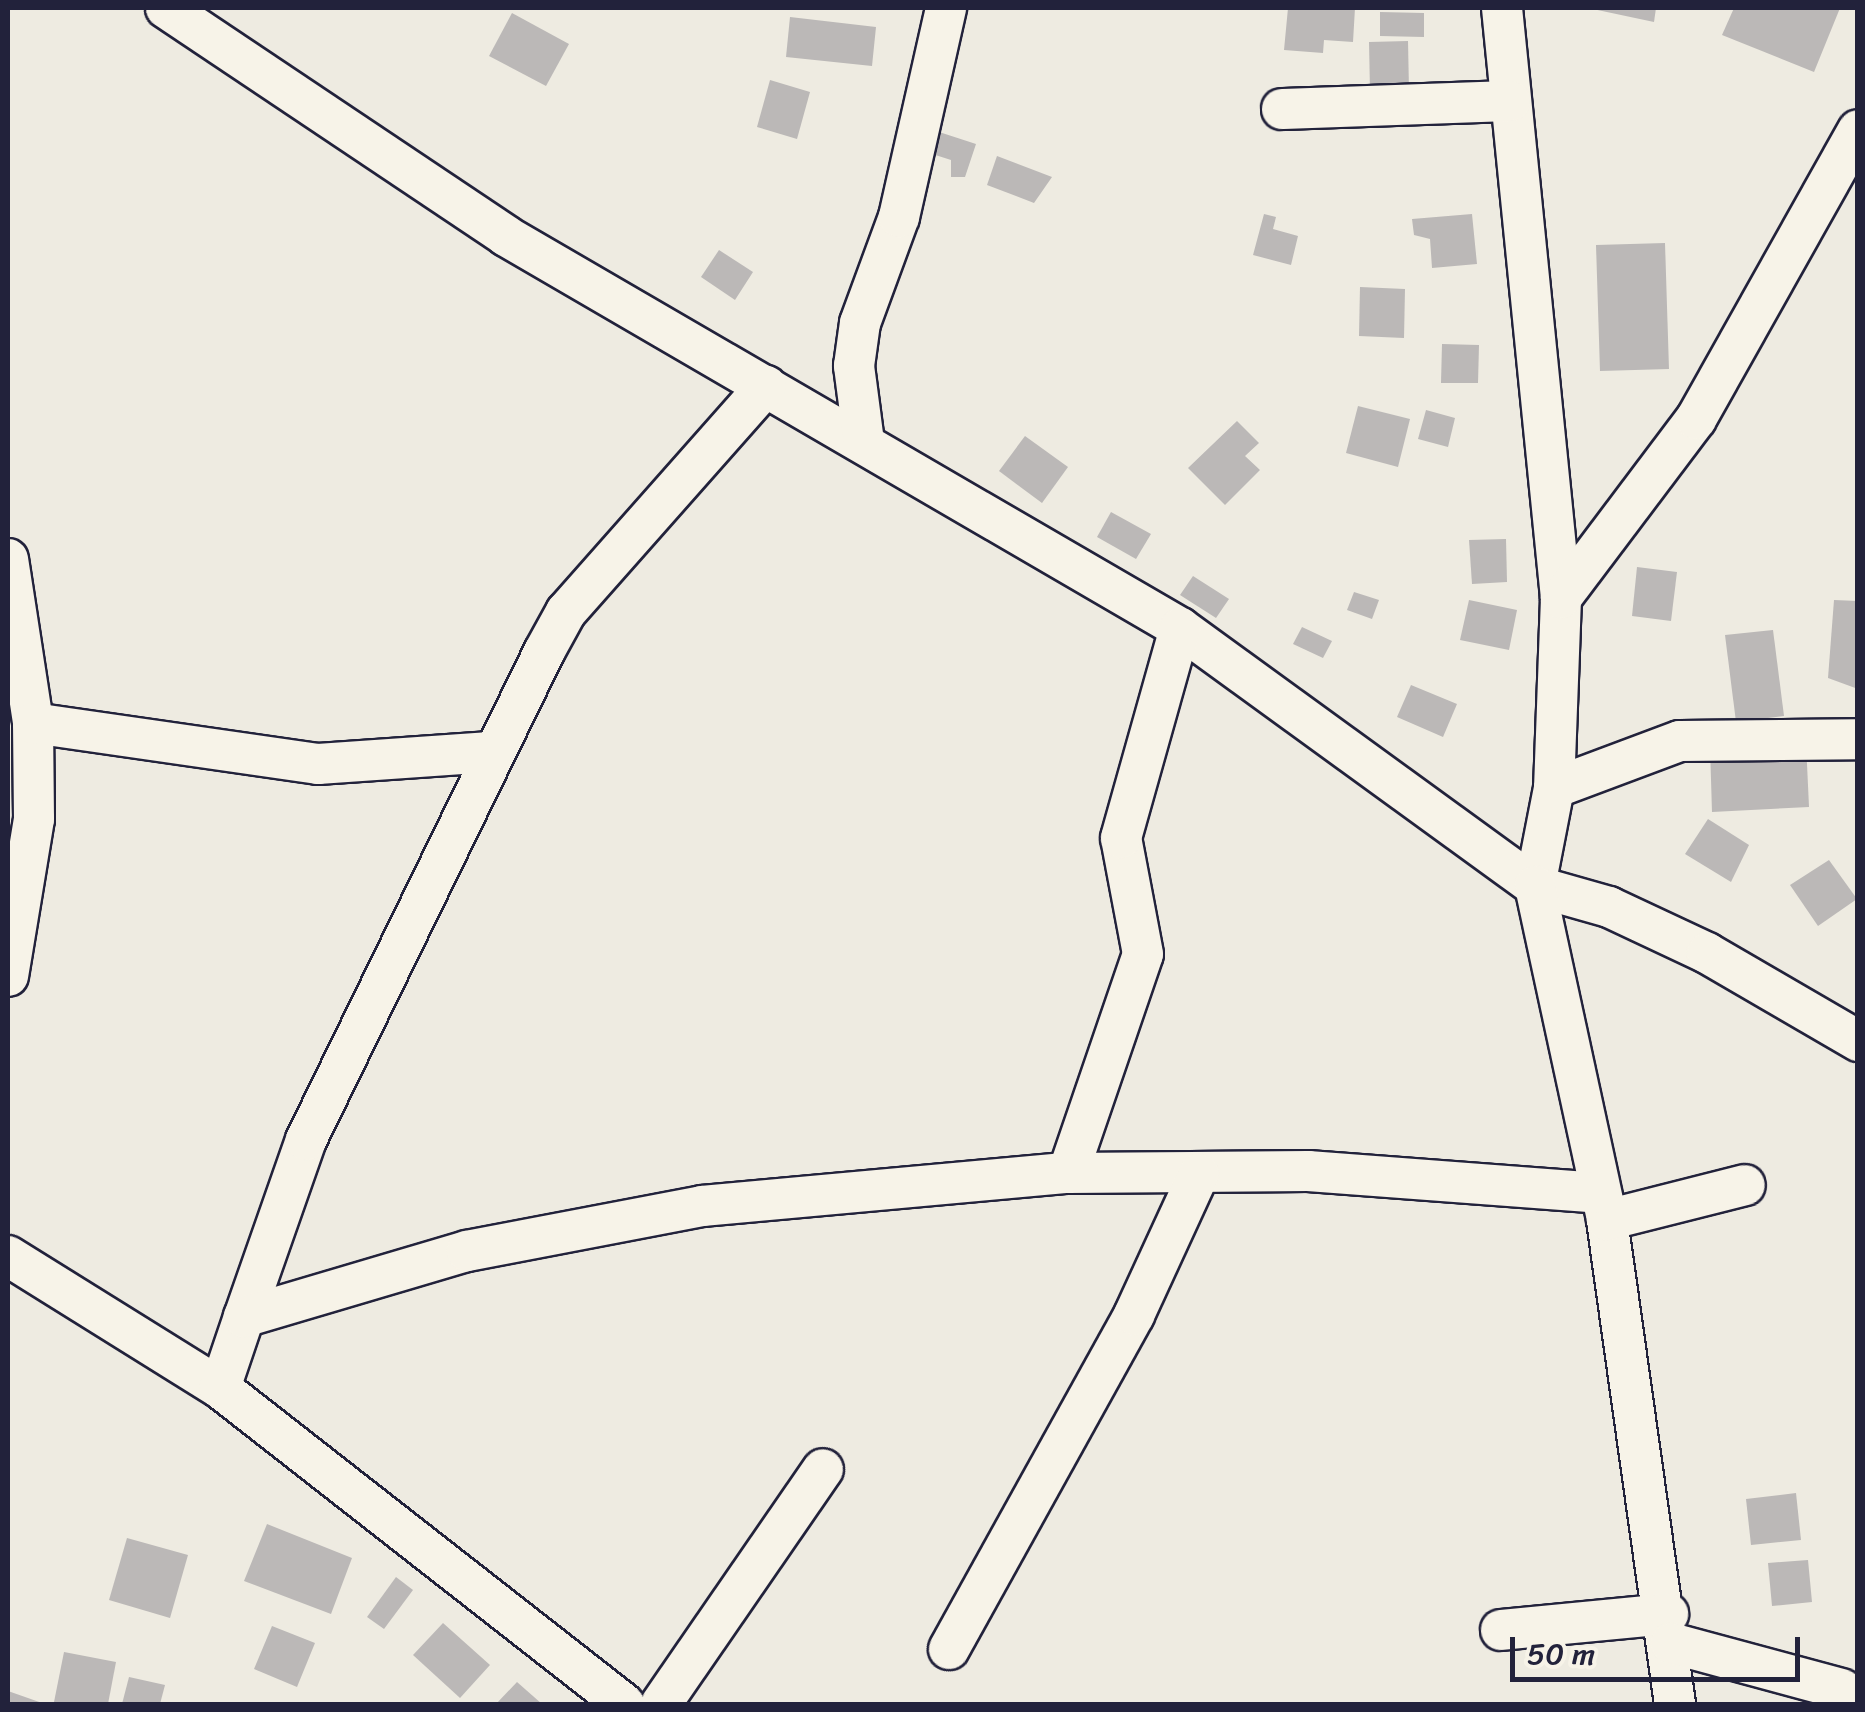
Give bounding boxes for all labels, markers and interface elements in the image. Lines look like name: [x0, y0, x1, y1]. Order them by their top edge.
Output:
scale bar: [1515, 1617, 1805, 1679]
text: 50 m: [1527, 1627, 1595, 1681]

